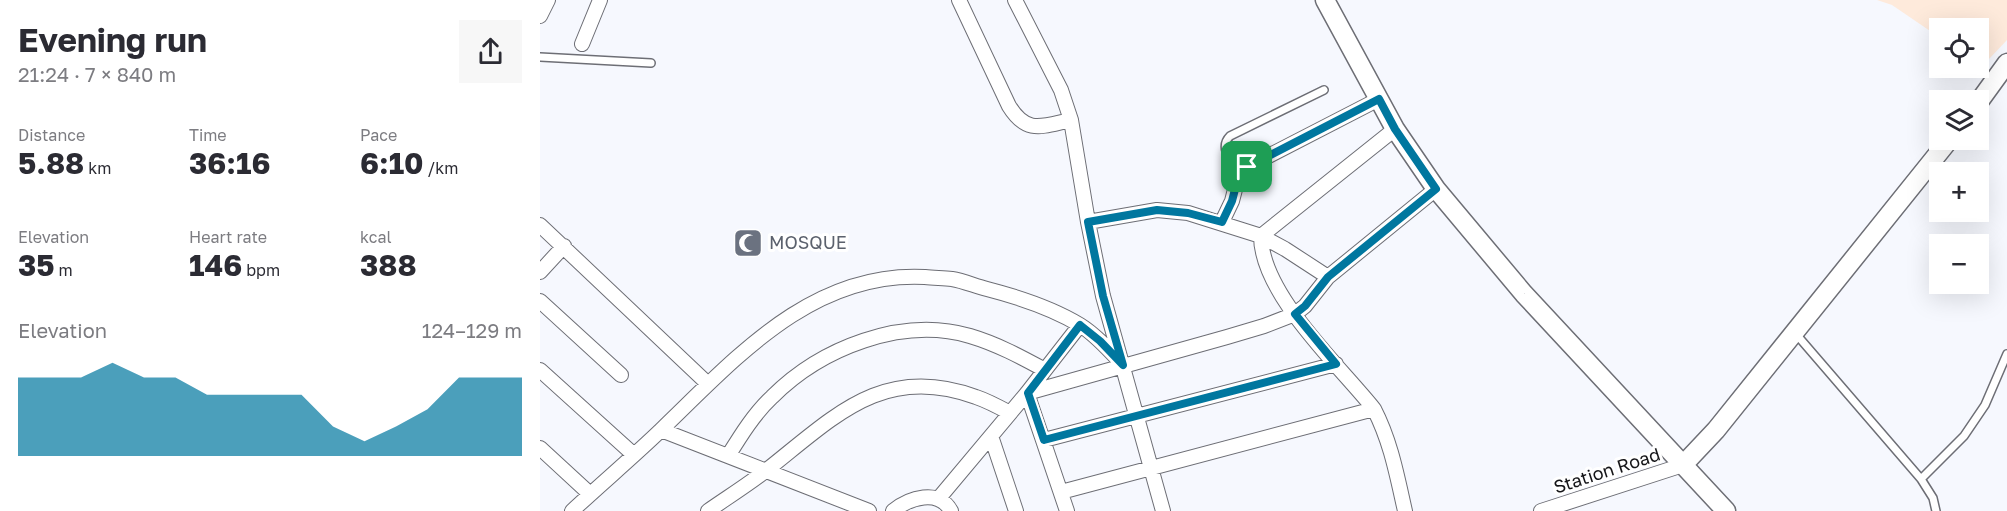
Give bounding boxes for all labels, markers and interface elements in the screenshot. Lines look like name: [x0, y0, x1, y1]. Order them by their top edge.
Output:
map controls: [1929, 18, 1989, 294]
button: locate: [1929, 18, 1989, 78]
text: Evening run: [18, 20, 207, 59]
button: share: [459, 20, 522, 83]
text: 21:24 · 7 × 840 m: [18, 62, 176, 86]
button: layers: [1929, 90, 1989, 150]
text: Distance: [18, 125, 85, 145]
text: Time: [189, 125, 227, 145]
text: Pace: [360, 125, 397, 145]
pin: [1221, 141, 1272, 192]
text: 5.88: [18, 145, 84, 181]
text: 36:16: [189, 145, 270, 181]
text: 6:10: [360, 145, 424, 181]
icon: arrive: [1230, 150, 1263, 183]
text: km: [84, 158, 112, 178]
text: /km: [424, 158, 459, 178]
button: +: [1929, 162, 1989, 222]
text: Elevation: [18, 227, 89, 247]
text: Heart rate: [189, 227, 267, 247]
text: kcal: [360, 227, 392, 247]
mosque icon: MOSQUE: [732, 227, 764, 259]
place label: MOSQUE: [769, 231, 847, 253]
button: −: [1929, 234, 1989, 294]
text: 35: [18, 247, 55, 283]
text: 146: [189, 247, 242, 283]
text: 388: [360, 247, 417, 283]
text: m: [55, 260, 73, 280]
text: bpm: [242, 260, 280, 280]
text: Elevation: [18, 318, 107, 342]
text: 124–129 m: [422, 318, 522, 342]
street label: Station Road: [1551, 442, 1663, 498]

